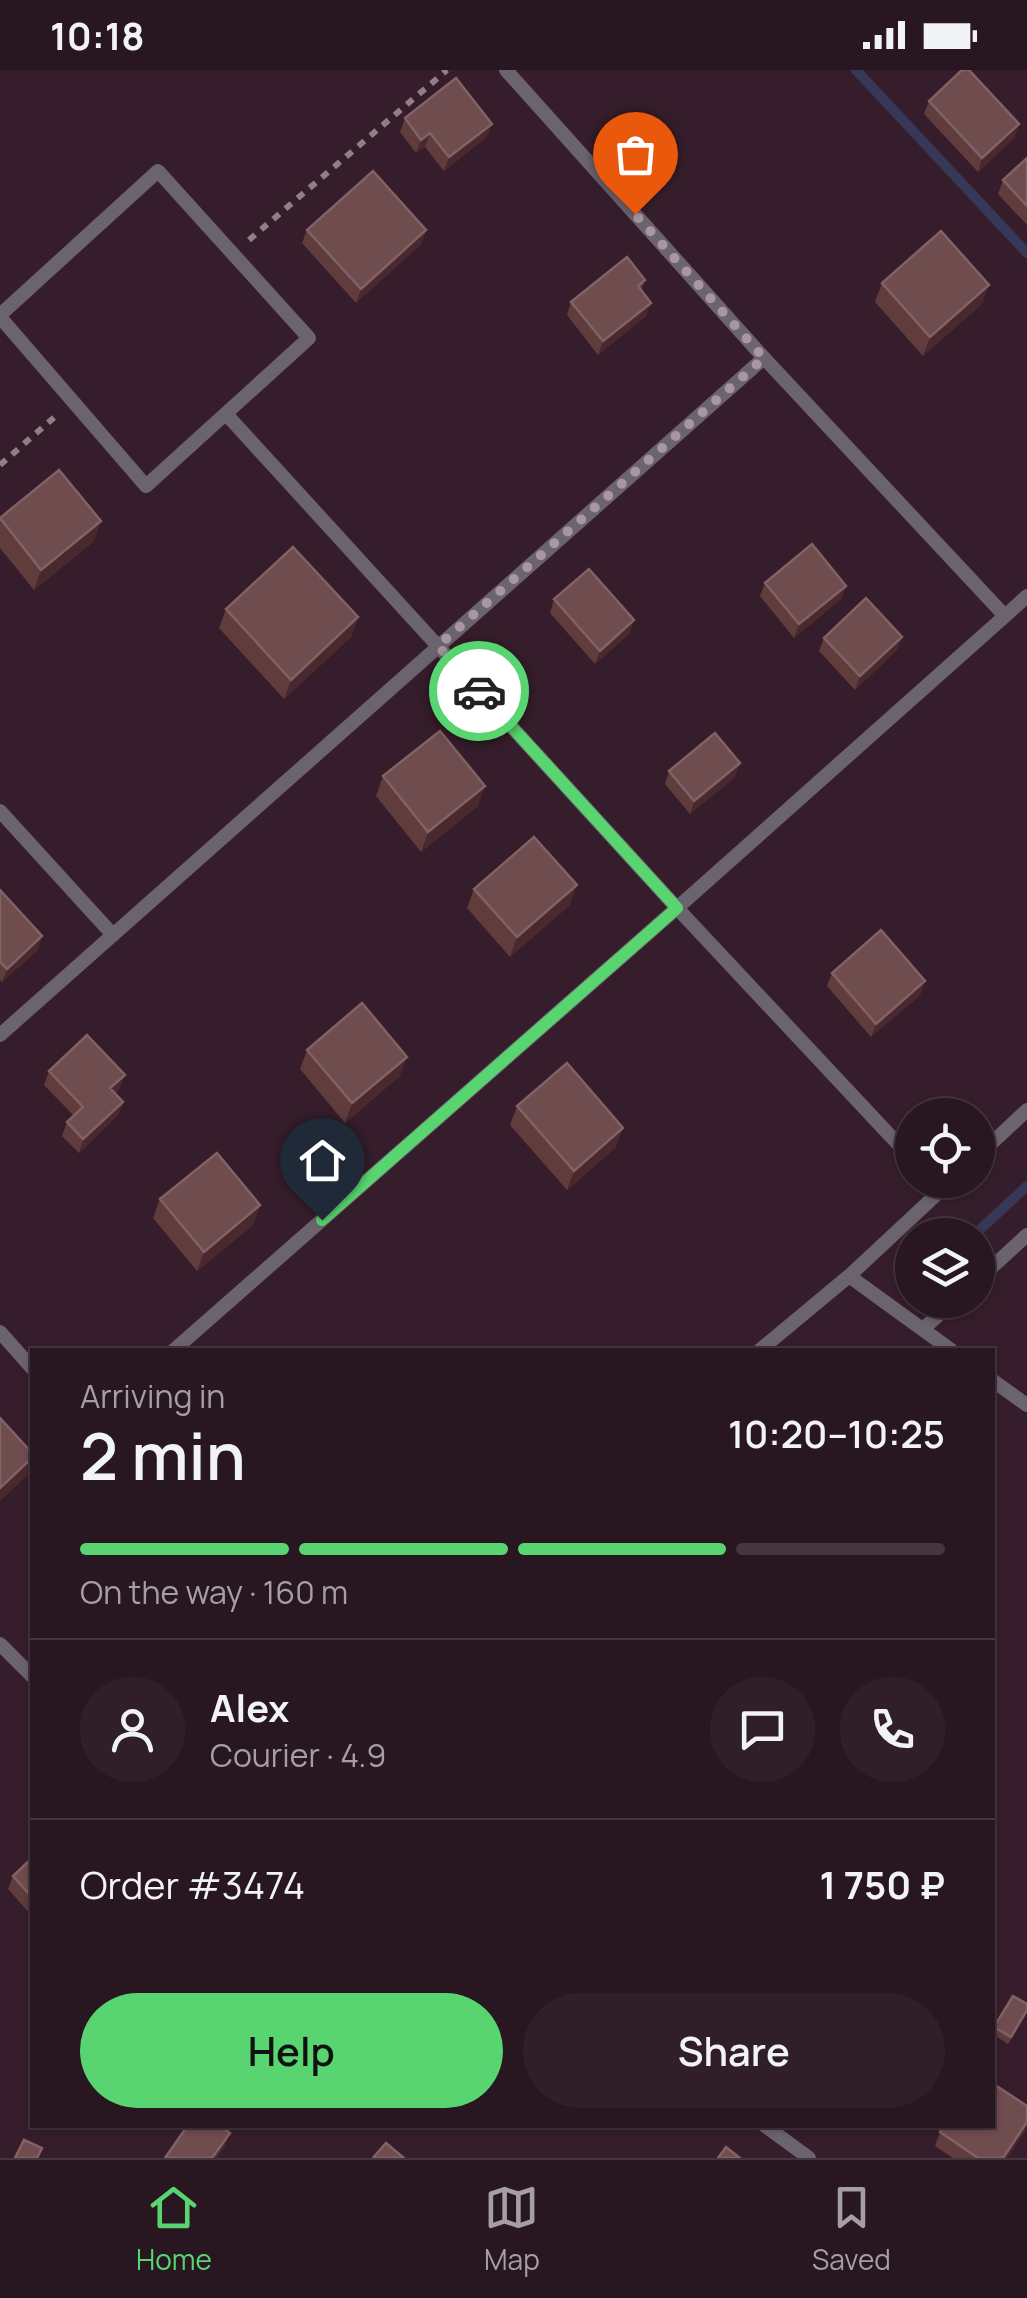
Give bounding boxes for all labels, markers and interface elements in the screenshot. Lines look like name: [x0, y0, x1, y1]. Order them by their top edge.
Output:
text: 10:18: [50, 9, 145, 61]
pin: [593, 112, 678, 215]
icon: bag: [608, 127, 663, 182]
courier: [429, 641, 529, 741]
icon: car: [452, 664, 507, 719]
map controls: [895, 1098, 995, 1318]
button: locate: [895, 1098, 995, 1198]
pin: [280, 1118, 365, 1221]
icon: home: [295, 1133, 350, 1188]
button: layers: [895, 1218, 995, 1318]
text: Arriving in: [80, 1374, 225, 1418]
text: 10:20–10:25: [728, 1407, 945, 1459]
text: 2 min: [80, 1411, 246, 1500]
text: On the way · 160 m: [80, 1570, 348, 1614]
button: person: [80, 1677, 185, 1782]
button: chat: [710, 1677, 815, 1782]
button: phone: [840, 1677, 945, 1782]
text: Alex: [210, 1681, 289, 1733]
text: Courier · 4.9: [210, 1733, 386, 1777]
text: Order #3474: [80, 1858, 305, 1910]
text: 1 750 ₽: [820, 1858, 945, 1910]
button: Help: [80, 1993, 503, 2108]
button: Share: [523, 1993, 945, 2108]
tab: Home: [136, 2180, 212, 2278]
tab: Map: [484, 2180, 540, 2278]
tab: Saved: [812, 2180, 891, 2278]

